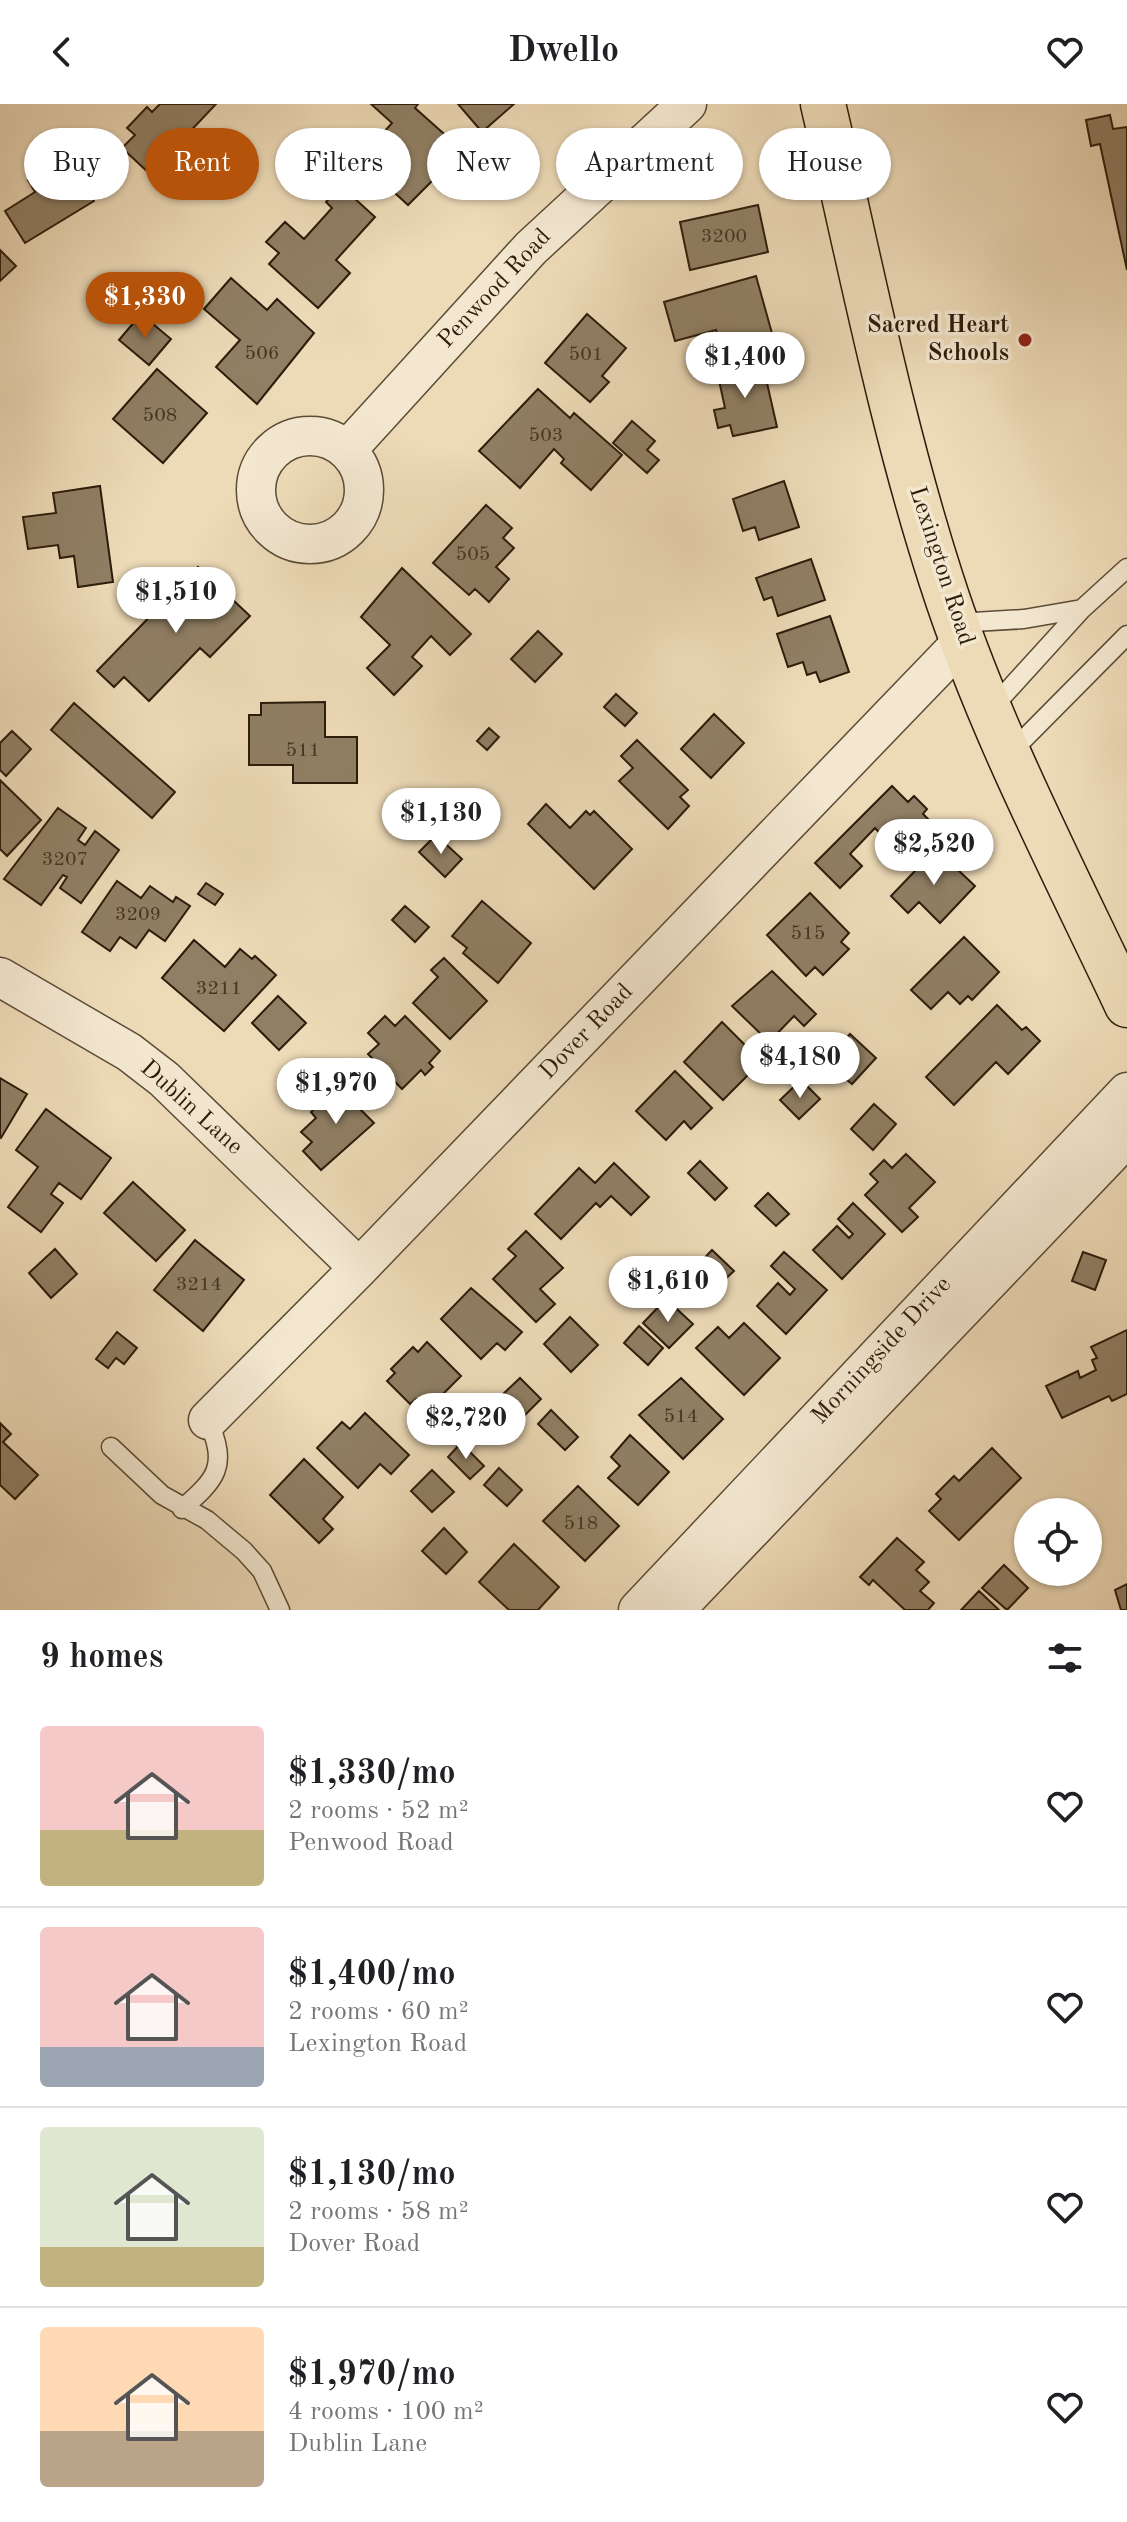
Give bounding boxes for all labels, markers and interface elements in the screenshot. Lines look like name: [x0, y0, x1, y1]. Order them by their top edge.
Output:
icon: back: [40, 30, 84, 74]
icon: heart: [1043, 30, 1087, 74]
text: Dwello: [508, 34, 619, 70]
chip: Buy: [24, 128, 129, 200]
chip: Rent: [145, 128, 259, 200]
chip: Filters: [275, 128, 411, 200]
chip: New: [427, 128, 540, 200]
chip: Apartment: [556, 128, 743, 200]
chip: House: [759, 128, 891, 200]
street label: Penwood Road: [434, 225, 556, 353]
house number: 3200: [701, 227, 747, 247]
pin: $1,330: [80, 272, 210, 340]
text: $1,330: [104, 285, 186, 311]
place label: Sacred Heart Schools: [867, 314, 1009, 366]
marker: Sacred Heart Schools: [1016, 331, 1034, 349]
pin: $1,400: [680, 332, 810, 400]
house number: 506: [245, 344, 279, 364]
house number: 501: [569, 345, 603, 365]
text: $1,400: [704, 345, 786, 371]
house number: 508: [143, 406, 177, 426]
house number: 503: [529, 426, 563, 446]
street label: Lexington Road: [904, 484, 978, 648]
house number: 505: [456, 545, 490, 565]
pin: $1,510: [111, 567, 241, 635]
text: $1,510: [135, 580, 217, 606]
house number: 511: [286, 741, 320, 761]
pin: $1,130: [376, 788, 506, 856]
text: $1,130: [400, 801, 482, 827]
pin: $2,520: [869, 819, 999, 887]
text: $2,520: [893, 832, 975, 858]
house number: 3207: [42, 850, 88, 870]
house number: 3209: [115, 905, 161, 925]
house number: 515: [791, 924, 825, 944]
house number: 3211: [196, 979, 242, 999]
street label: Dover Road: [536, 980, 638, 1084]
pin: $4,180: [735, 1032, 865, 1100]
text: $4,180: [759, 1045, 841, 1071]
street label: Dublin Lane: [135, 1056, 247, 1160]
pin: $1,970: [271, 1058, 401, 1126]
text: $1,970: [295, 1071, 377, 1097]
pin: $1,610: [603, 1256, 733, 1324]
text: $1,610: [627, 1269, 709, 1295]
street label: Morningside Drive: [808, 1273, 956, 1429]
house number: 3214: [176, 1275, 222, 1295]
pin: $2,720: [401, 1393, 531, 1461]
text: $2,720: [425, 1406, 507, 1432]
house number: 514: [664, 1407, 698, 1427]
map controls: [1014, 1498, 1102, 1586]
button: locate: [1014, 1498, 1102, 1586]
house number: 518: [564, 1514, 598, 1534]
icon: filters: [1043, 1636, 1087, 1680]
text: 9 homes: [40, 1641, 163, 1675]
text: $1,330/mo: [288, 1757, 456, 1791]
icon: home: [104, 1758, 200, 1854]
icon: heart: [1043, 1784, 1087, 1828]
text: 2 rooms · 52 m²: [288, 1798, 469, 1824]
text: Penwood Road: [288, 1830, 454, 1856]
text: $1,400/mo: [288, 1958, 456, 1992]
icon: home: [104, 1959, 200, 2055]
icon: heart: [1043, 1985, 1087, 2029]
text: 2 rooms · 60 m²: [288, 1999, 469, 2025]
text: Lexington Road: [288, 2031, 467, 2057]
text: $1,130/mo: [288, 2158, 456, 2192]
icon: home: [104, 2159, 200, 2255]
icon: heart: [1043, 2185, 1087, 2229]
text: 2 rooms · 58 m²: [288, 2199, 469, 2225]
text: Dover Road: [288, 2231, 420, 2257]
text: $1,970/mo: [288, 2358, 456, 2392]
icon: home: [104, 2359, 200, 2455]
icon: heart: [1043, 2385, 1087, 2429]
text: 4 rooms · 100 m²: [288, 2399, 484, 2425]
text: Dublin Lane: [288, 2431, 427, 2457]

